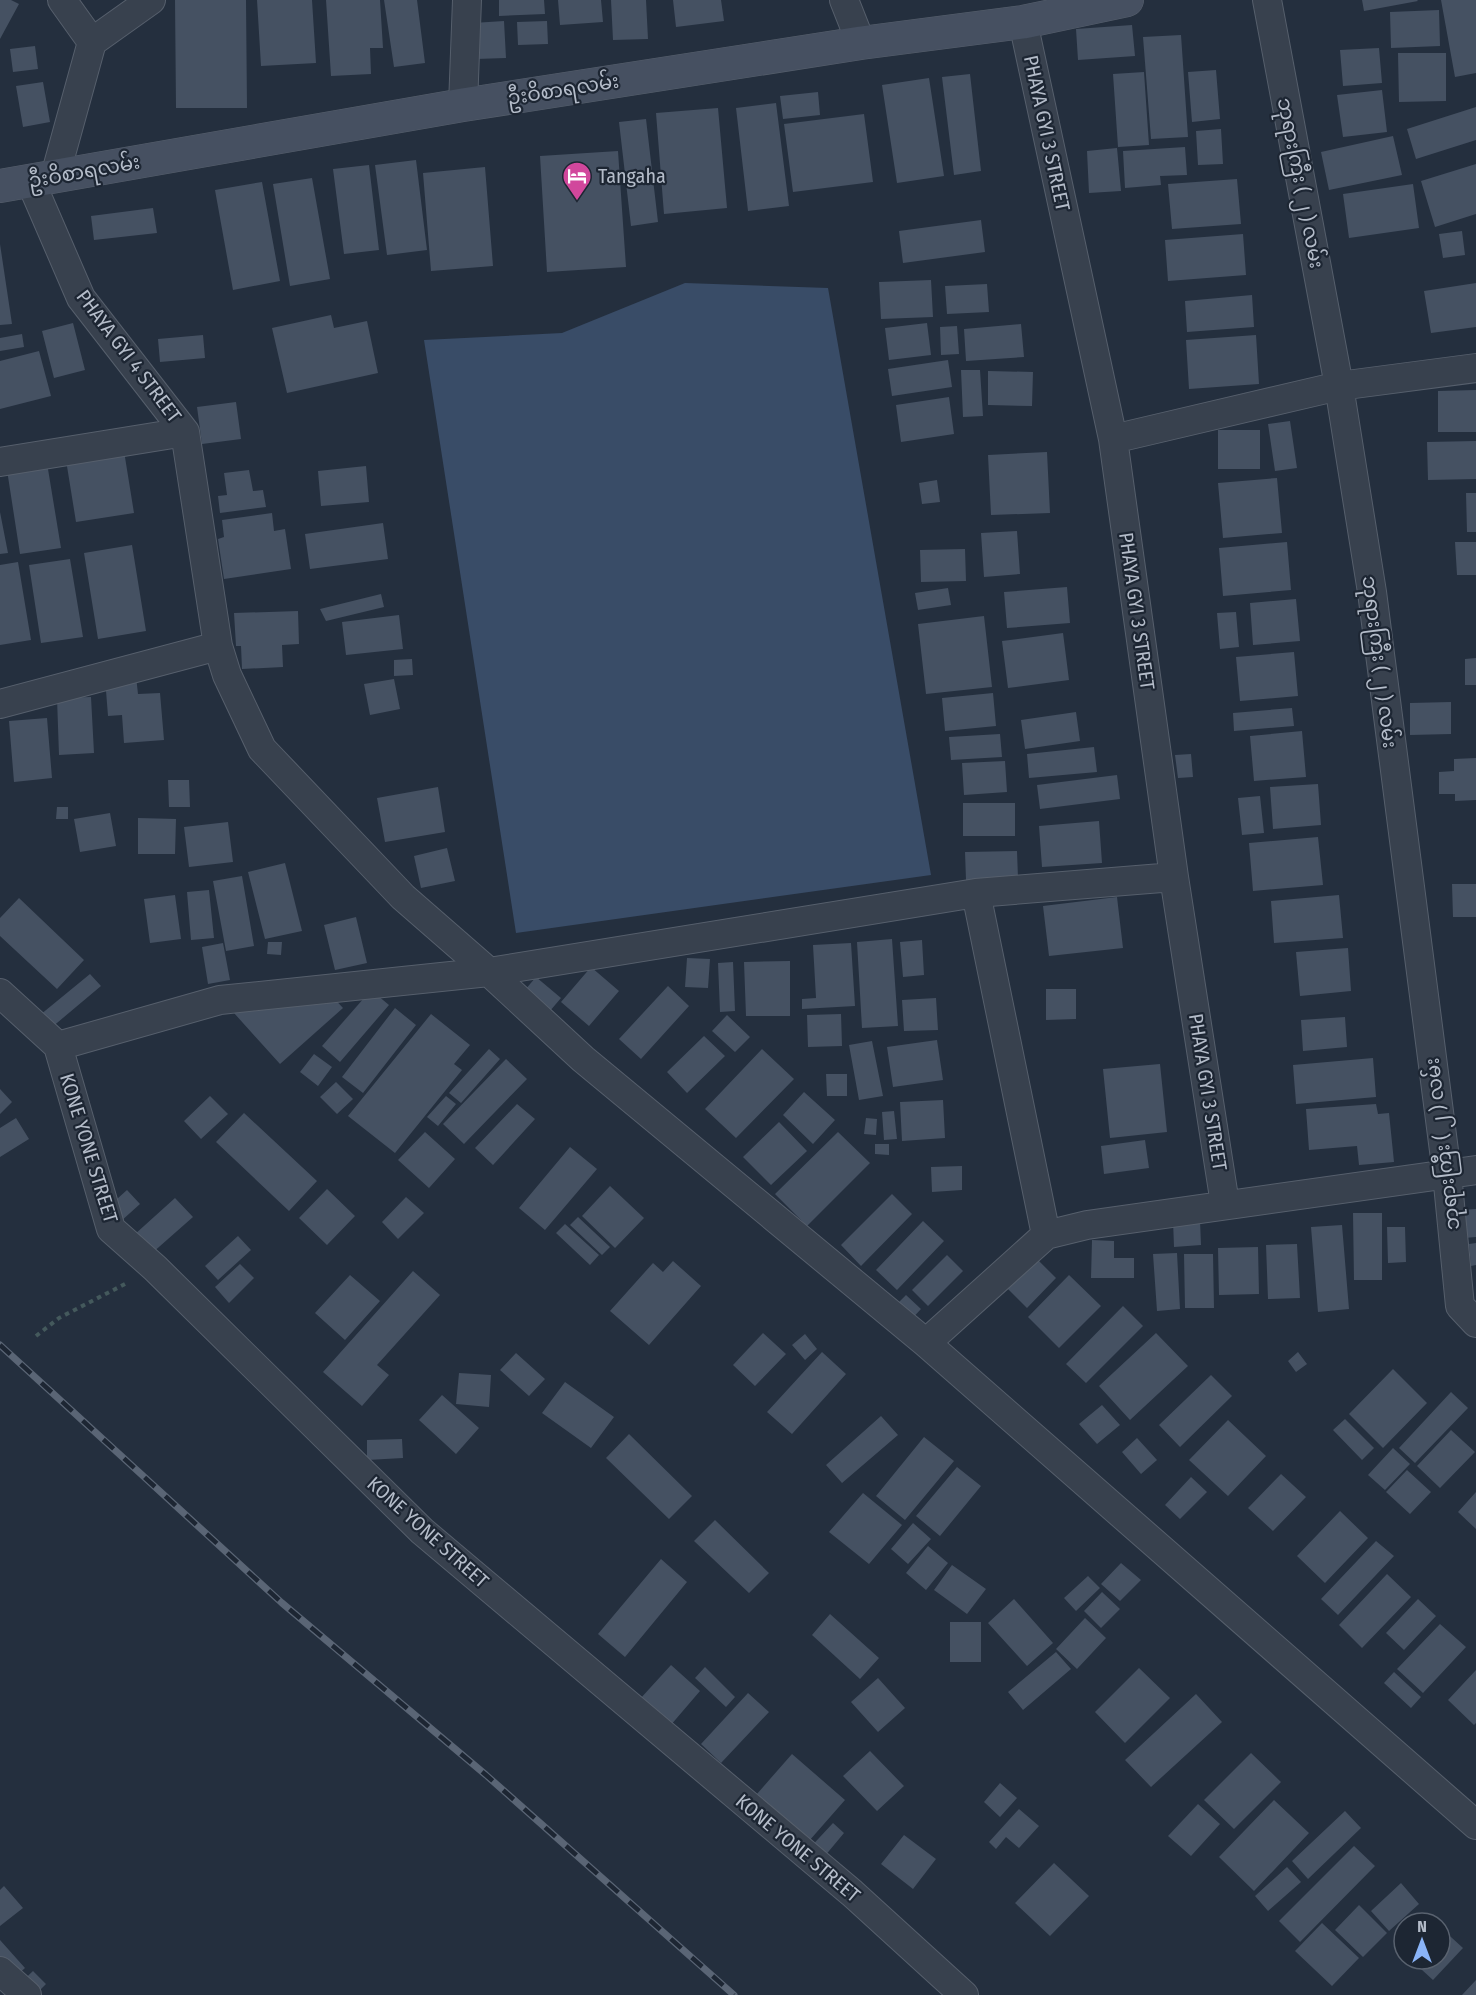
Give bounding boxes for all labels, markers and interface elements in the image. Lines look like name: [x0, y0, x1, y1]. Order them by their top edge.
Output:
street label: PHAYA GYI 3 STREET: [1019, 53, 1075, 214]
street label: ဦးဝိစာရလမ်း: [505, 66, 621, 114]
street label: ဘုရားကြီး ( ၂ ) လမ်း: [1268, 95, 1331, 271]
street label: ဦးဝိစာရလမ်း: [26, 147, 142, 197]
hotel icon: Tangaha: [561, 160, 593, 202]
place label: Tangaha: [598, 164, 666, 188]
street label: PHAYA GYI 4 STREET: [71, 285, 187, 427]
street label: PHAYA GYI 3 STREET: [1114, 531, 1160, 692]
street label: ဘုရားကြီး ( ၂ ) လမ်း: [1353, 574, 1404, 750]
street label: PHAYA GYI 3 STREET: [1184, 1012, 1232, 1173]
street label: ဘုရားကြီး ( ၂ ) လမ်း: [1418, 1056, 1469, 1232]
street label: KONE YONE STREET: [55, 1070, 123, 1226]
street label: KONE YONE STREET: [362, 1471, 494, 1593]
street label: KONE YONE STREET: [731, 1789, 866, 1907]
north arrow: [1392, 1911, 1452, 1971]
text: N: [1417, 1917, 1427, 1936]

